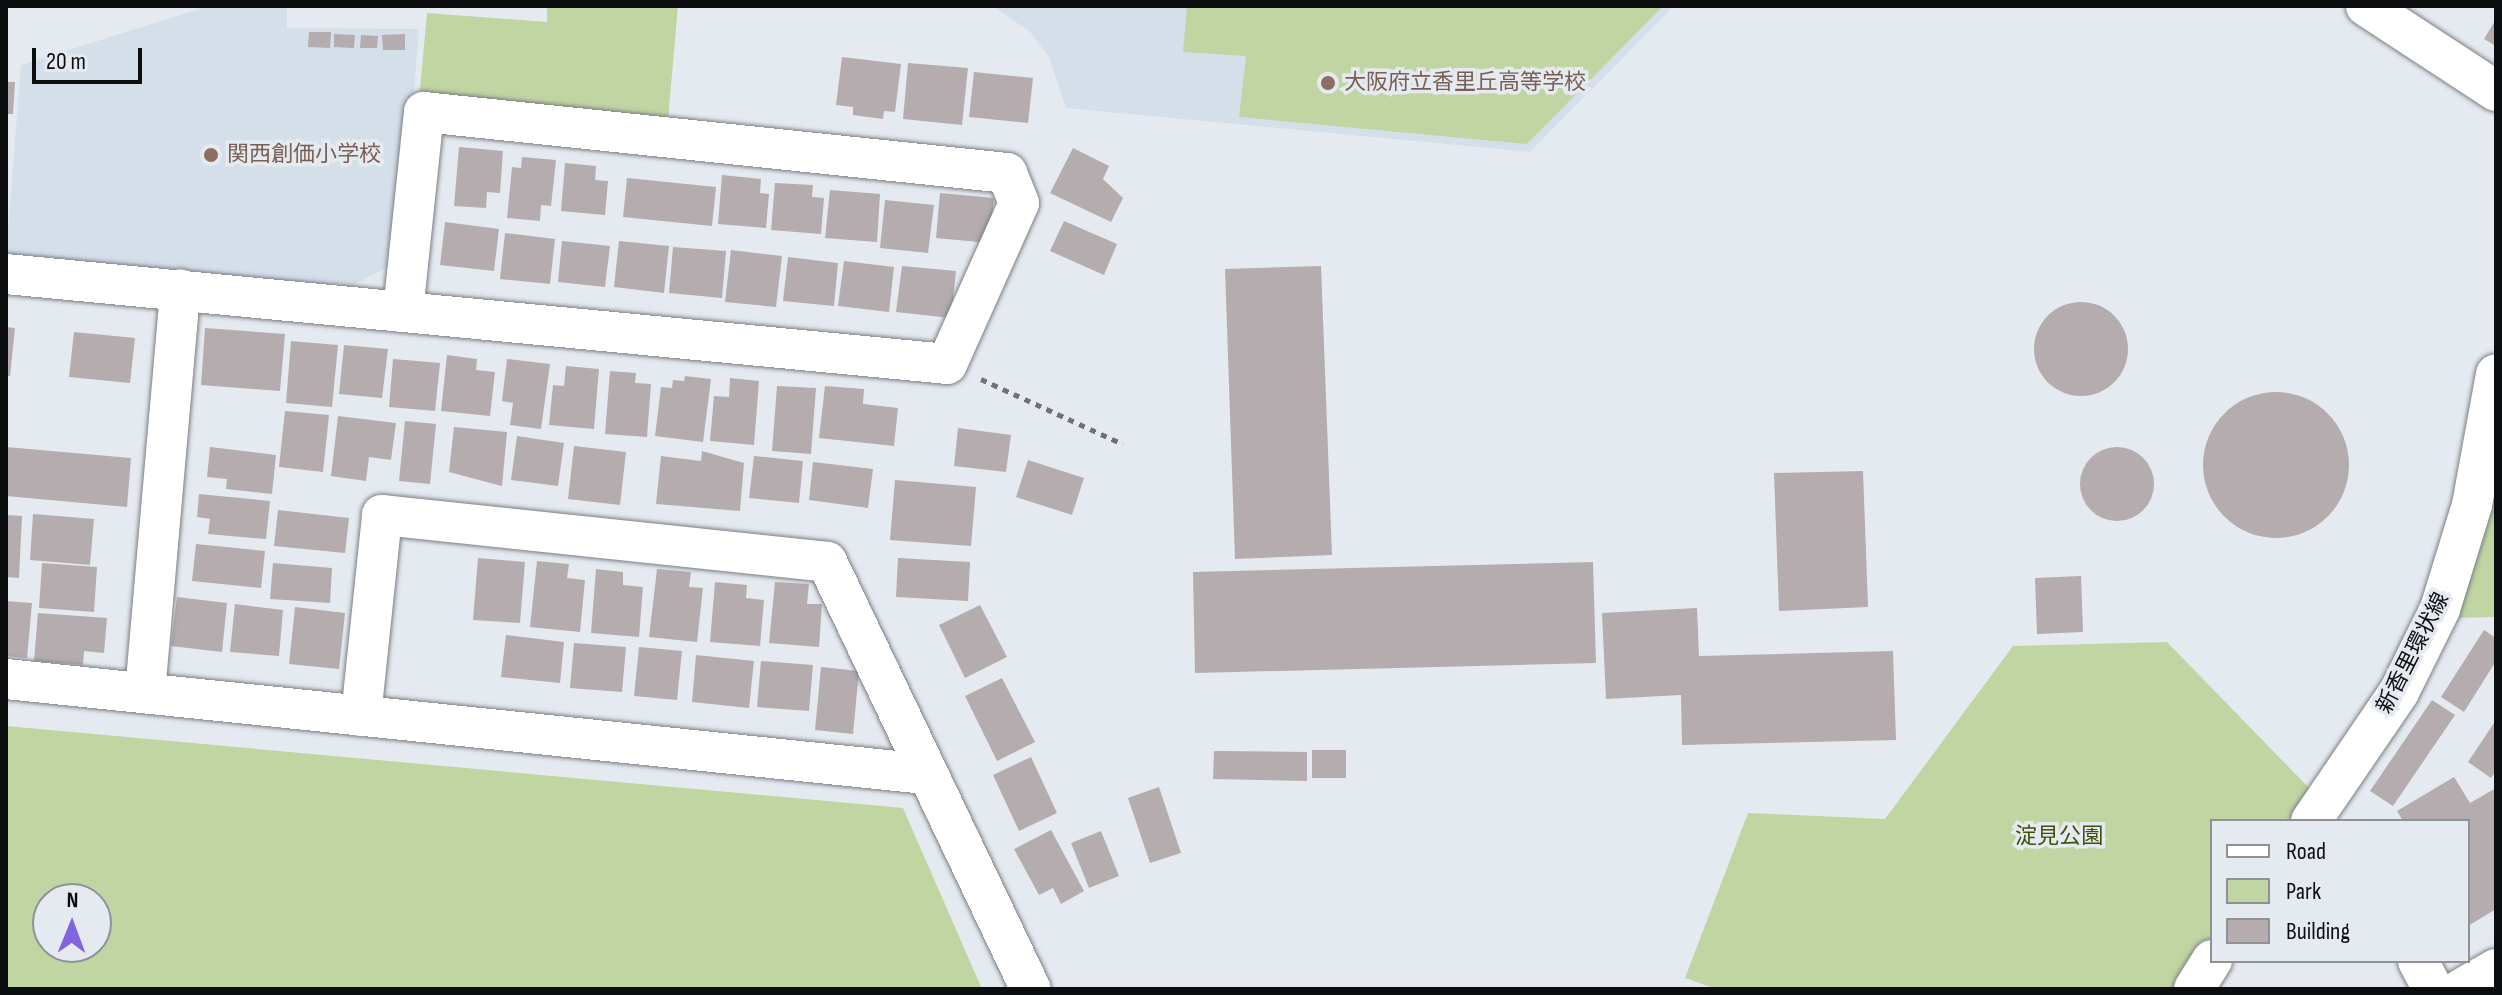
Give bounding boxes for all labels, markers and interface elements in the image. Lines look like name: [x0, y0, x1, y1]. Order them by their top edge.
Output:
scale bar: [36, 32, 146, 82]
text: 20 m: [46, 47, 86, 76]
place label: 大阪府立香里丘高等学校: [1344, 70, 1586, 96]
marker: 大阪府立香里丘高等学校: [1319, 74, 1337, 92]
place label: 関西創価小学校: [227, 142, 381, 168]
marker: 関西創価小学校: [202, 146, 220, 164]
street label: 新香里環状線: [2371, 588, 2455, 718]
legend: [2210, 819, 2470, 963]
park label: 淀見公園: [2015, 824, 2103, 850]
text: Road: [2286, 837, 2326, 866]
text: Park: [2286, 877, 2321, 906]
north arrow: [32, 883, 112, 963]
text: N: [66, 887, 79, 914]
text: Building: [2286, 917, 2350, 946]

